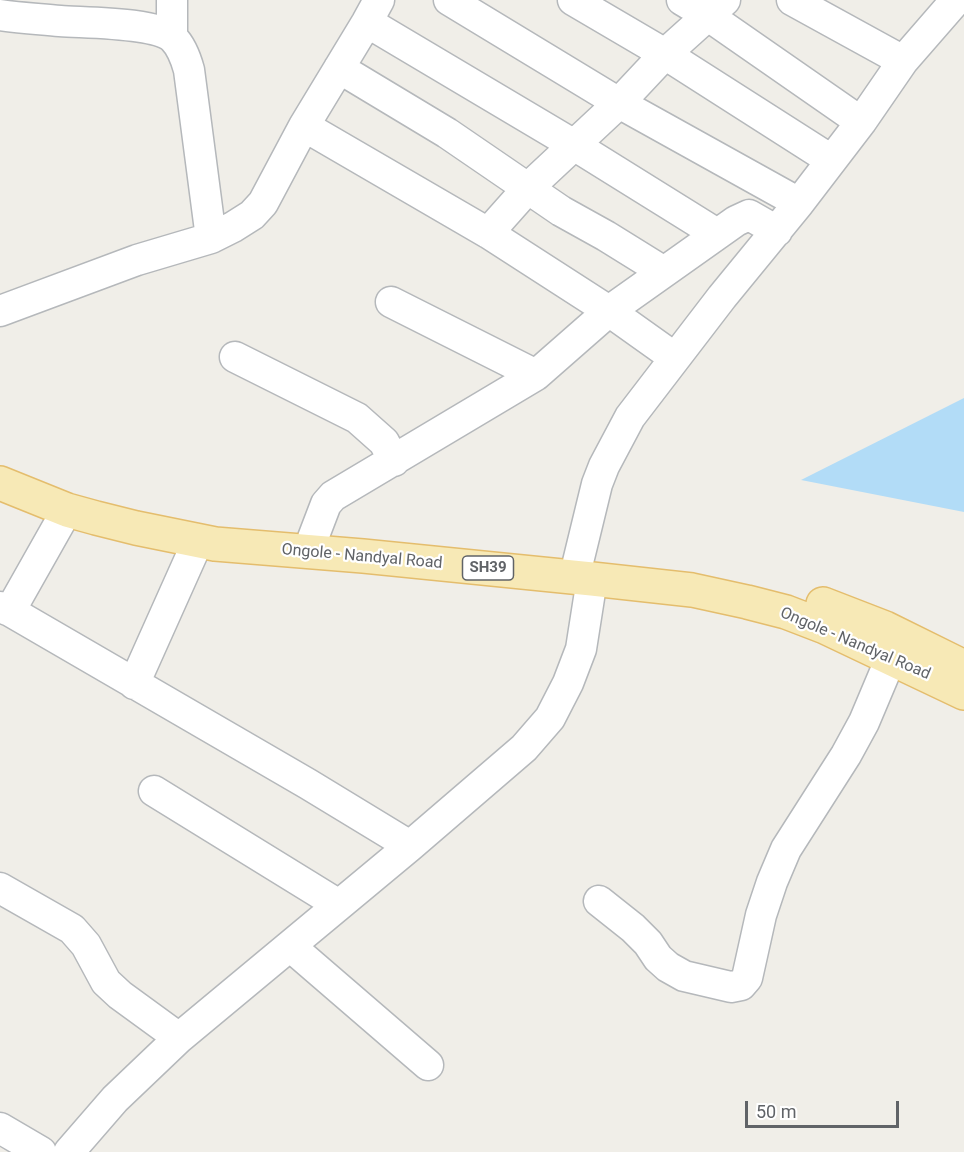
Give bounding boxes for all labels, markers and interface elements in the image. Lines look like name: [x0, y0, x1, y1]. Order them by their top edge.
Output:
street label: Ongole - Nandyal Road: [281, 540, 443, 574]
road number: SH39: [462, 556, 514, 580]
street label: Ongole - Nandyal Road: [777, 604, 933, 684]
scale bar: [748, 1089, 902, 1127]
text: 50 m: [756, 1101, 796, 1122]

